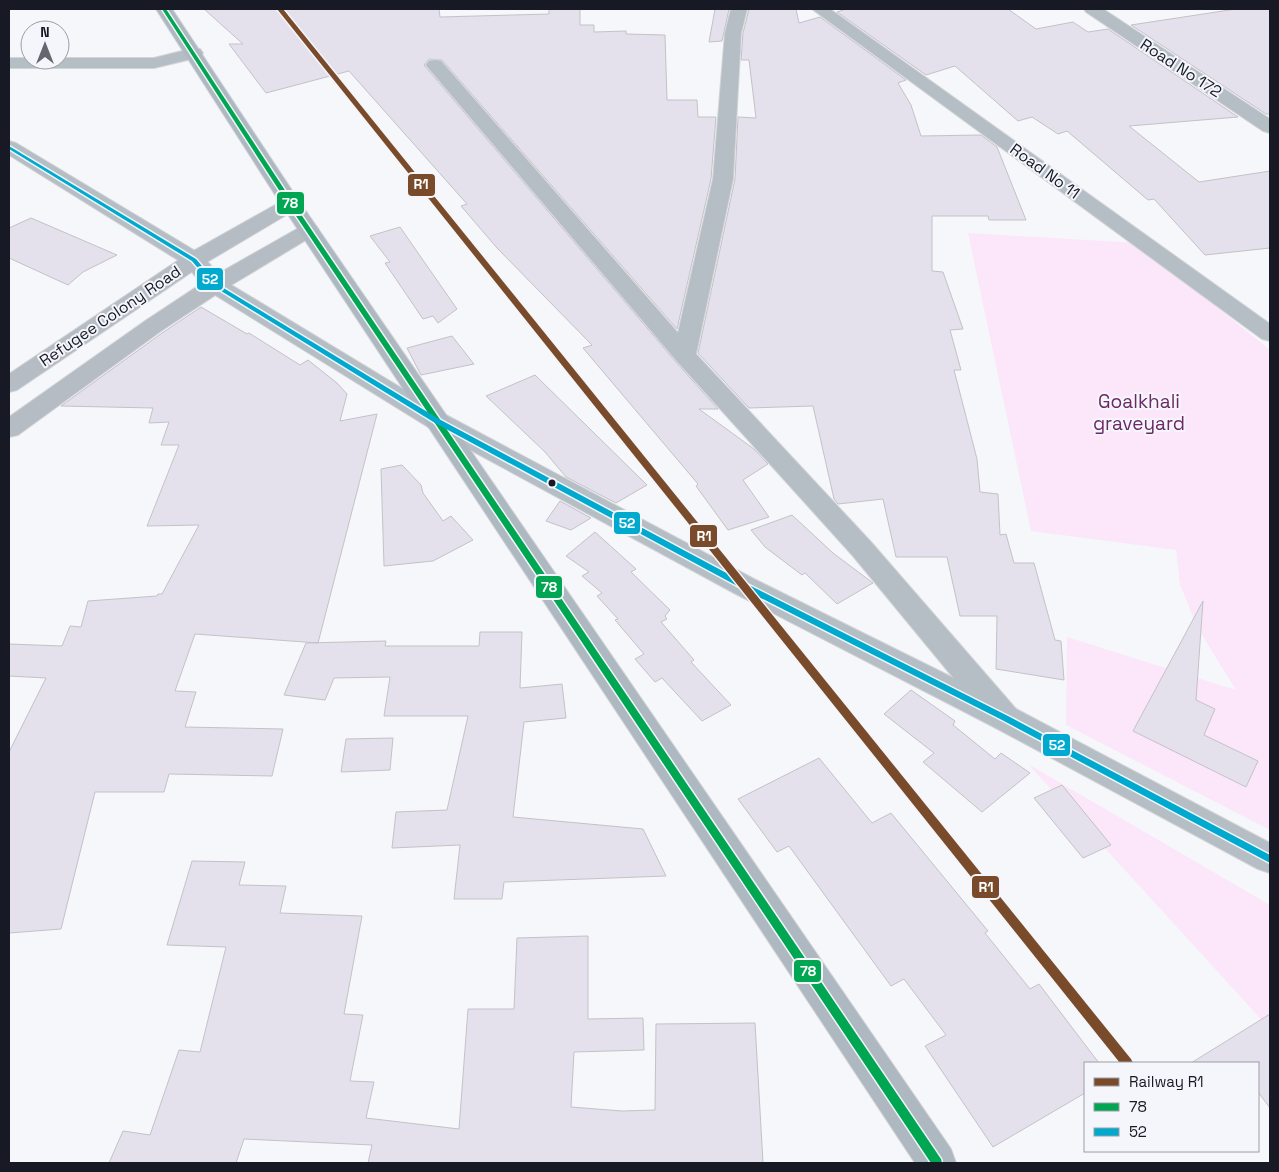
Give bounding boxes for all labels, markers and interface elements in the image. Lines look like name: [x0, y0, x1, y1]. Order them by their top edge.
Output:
north arrow: [20, 20, 70, 70]
text: N: [40, 23, 50, 41]
street label: Road No 172: [1136, 34, 1226, 102]
street label: Road No 11: [1006, 139, 1084, 203]
line badge: R1: [407, 173, 436, 197]
text: R1: [413, 175, 429, 193]
line badge: 78: [276, 191, 305, 215]
text: 78: [282, 194, 299, 212]
street label: Refugee Colony Road: [35, 261, 185, 371]
line badge: 52: [196, 267, 224, 291]
text: 52: [202, 270, 218, 288]
park label: Goalkhali graveyard: [1093, 389, 1185, 436]
unlabelled marker: [547, 478, 557, 488]
line badge: 52: [613, 511, 641, 535]
text: 52: [619, 514, 635, 532]
line badge: R1: [689, 524, 718, 548]
text: R1: [696, 527, 712, 545]
line badge: 78: [535, 575, 563, 599]
text: 78: [541, 578, 558, 596]
line badge: 52: [1042, 733, 1071, 757]
text: 52: [1049, 736, 1065, 754]
line badge: R1: [971, 875, 1000, 899]
text: R1: [978, 878, 994, 896]
line badge: 78: [793, 959, 822, 983]
text: 78: [800, 962, 817, 980]
legend: [1084, 1062, 1259, 1152]
text: Railway R1: [1129, 1072, 1204, 1091]
text: 78: [1129, 1097, 1147, 1116]
text: 52: [1129, 1122, 1147, 1141]

